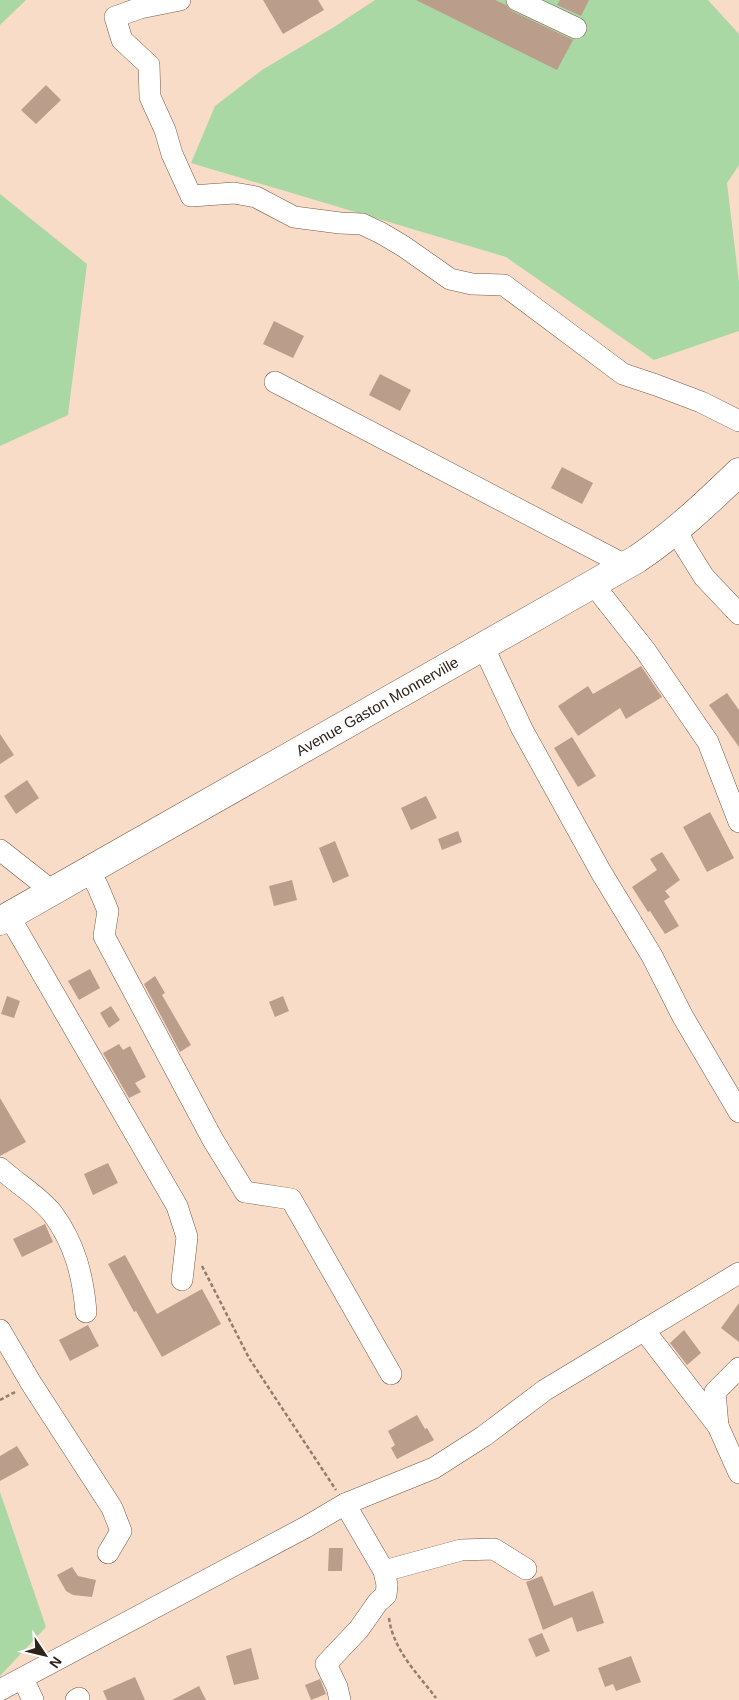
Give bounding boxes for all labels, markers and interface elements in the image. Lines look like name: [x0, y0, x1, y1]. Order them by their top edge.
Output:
street label: Avenue Gaston Monnerville: [293, 653, 461, 759]
north arrow: [20, 1630, 70, 1680]
text: N: [46, 1654, 65, 1671]

